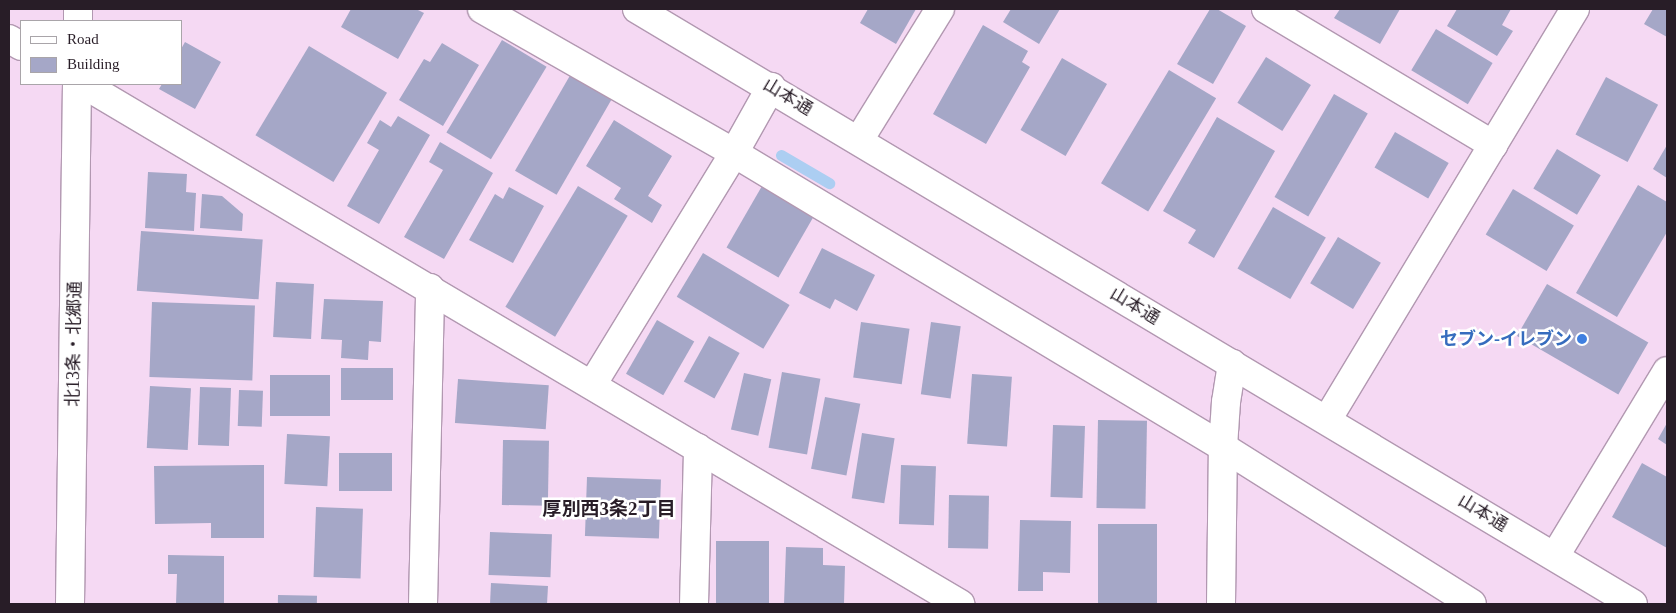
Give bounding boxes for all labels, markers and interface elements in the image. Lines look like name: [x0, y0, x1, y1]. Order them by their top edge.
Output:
legend: [20, 20, 182, 85]
text: Road: [67, 31, 99, 47]
text: Building: [67, 56, 120, 72]
street label: 山本通: [759, 74, 817, 120]
street label: 北13条・北郷通: [62, 281, 86, 407]
street label: 山本通: [1106, 283, 1164, 329]
place label: セブン-イレブン: [1440, 328, 1572, 350]
marker: セブン-イレブン: [1576, 333, 1588, 345]
street label: 山本通: [1454, 490, 1512, 536]
district label: 厚別西3条2丁目: [543, 498, 675, 520]

